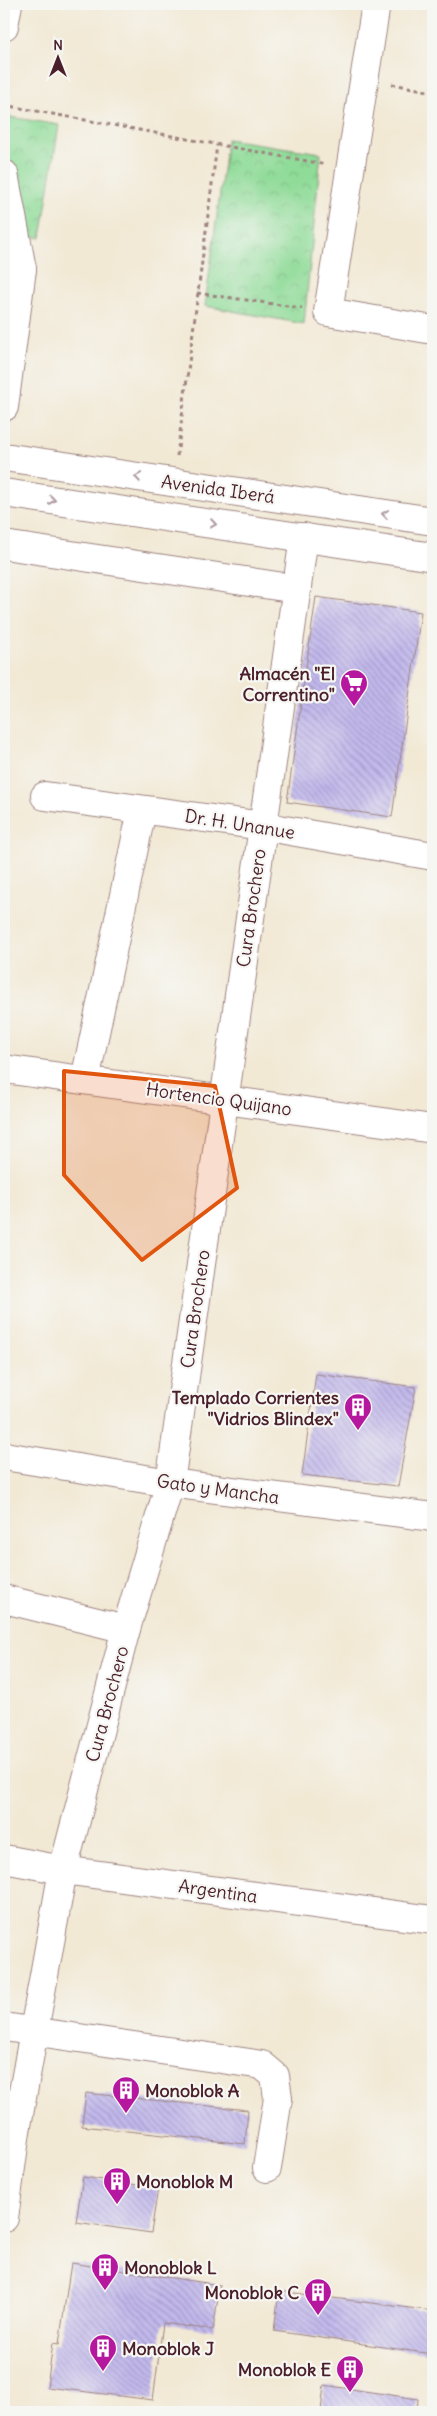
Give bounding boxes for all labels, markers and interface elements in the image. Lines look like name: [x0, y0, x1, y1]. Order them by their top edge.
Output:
north arrow: [32, 32, 82, 82]
text: N: [53, 36, 63, 54]
street label: Avenida Iberá: [160, 470, 276, 508]
one-way arrow: [133, 472, 141, 483]
one-way arrow: [48, 494, 56, 505]
one-way arrow: [381, 509, 389, 519]
one-way arrow: [208, 518, 217, 528]
place label: Almacén "El Correntino": [239, 662, 335, 706]
supermarket icon: Almacén "El Correntino": [339, 668, 369, 707]
street label: Dr. H. Unanue: [183, 804, 297, 844]
street label: Cura Brochero: [231, 847, 271, 969]
street label: Hortencio Quijano: [145, 1077, 293, 1121]
street label: Cura Brochero: [175, 1248, 215, 1370]
place label: Templado Corrientes "Vidrios Blindex": [172, 1386, 339, 1430]
building icon: Templado Corrientes "Vidrios Blindex": [343, 1392, 373, 1431]
street label: Gato y Mancha: [155, 1469, 281, 1509]
street label: Cura Brochero: [80, 1643, 134, 1765]
street label: Argentina: [177, 1874, 259, 1908]
building icon: Monoblok A: [111, 2075, 141, 2114]
place label: Monoblok A: [145, 2079, 240, 2102]
building icon: Monoblok M: [102, 2166, 132, 2205]
place label: Monoblok M: [136, 2170, 233, 2193]
building icon: Monoblok L: [90, 2252, 120, 2291]
place label: Monoblok L: [124, 2256, 217, 2279]
building icon: Monoblok C: [303, 2277, 333, 2316]
place label: Monoblok C: [205, 2281, 299, 2304]
building icon: Monoblok J: [88, 2333, 118, 2372]
place label: Monoblok J: [122, 2337, 215, 2360]
building icon: Monoblok E: [335, 2354, 365, 2393]
place label: Monoblok E: [238, 2358, 331, 2381]

